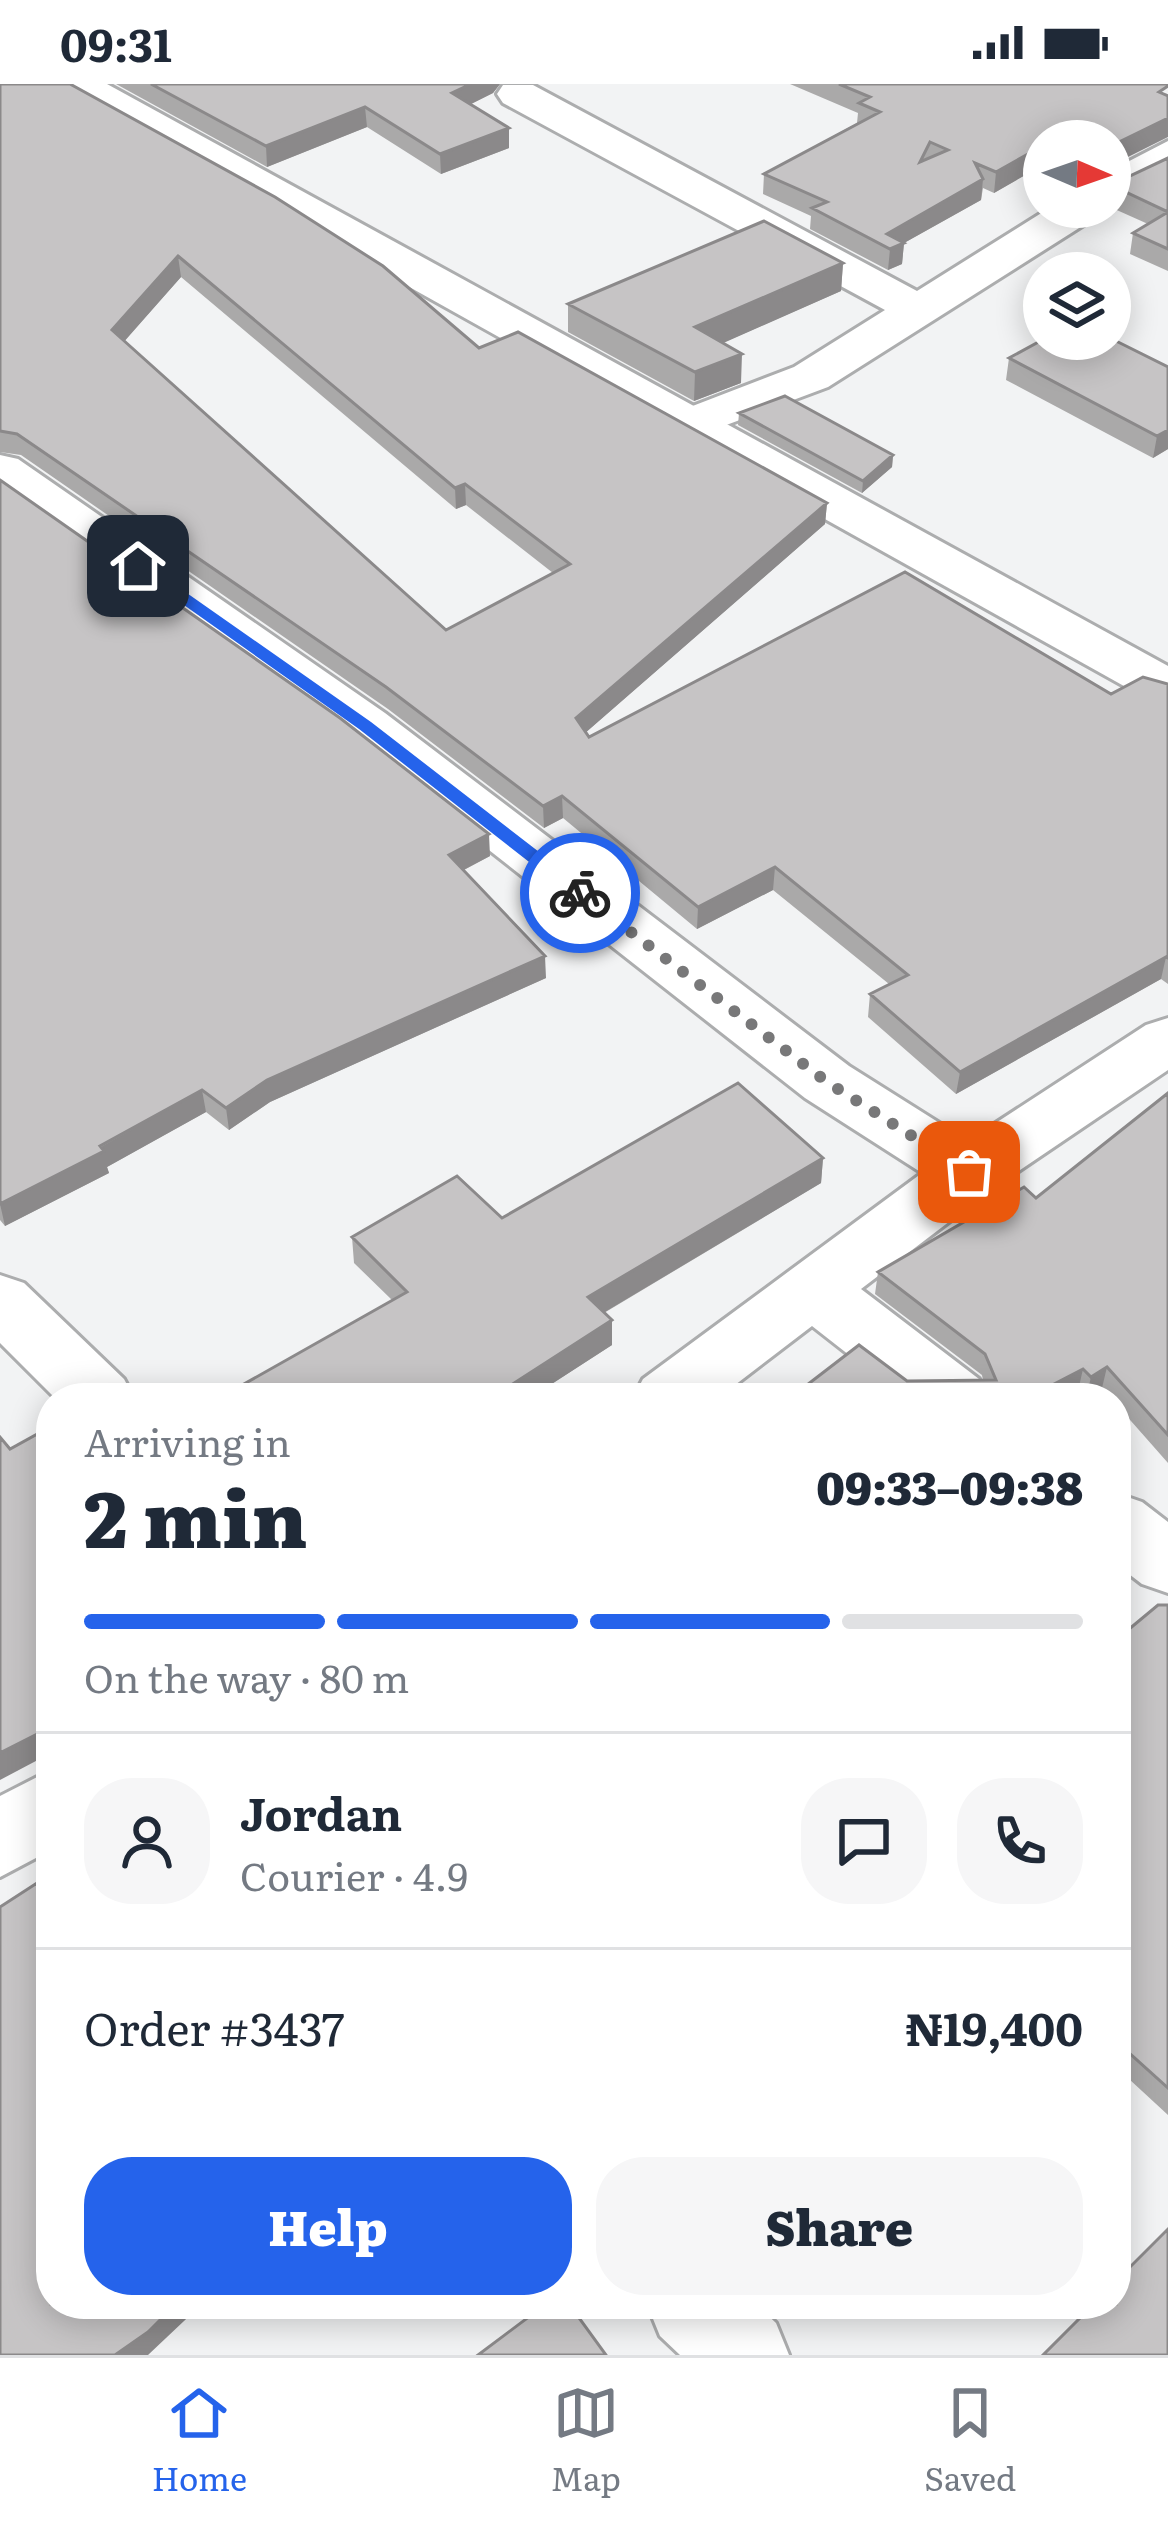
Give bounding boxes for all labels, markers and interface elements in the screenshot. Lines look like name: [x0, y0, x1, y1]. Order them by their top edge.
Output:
text: 09:31: [60, 9, 172, 76]
north arrow: [1023, 120, 1131, 228]
map controls: [1023, 120, 1131, 360]
button: layers: [1023, 252, 1131, 360]
pin: [87, 515, 189, 617]
icon: home: [105, 533, 171, 599]
courier: [520, 833, 640, 953]
icon: bike: [547, 860, 613, 926]
pin: [918, 1121, 1020, 1223]
icon: bag: [936, 1139, 1002, 1205]
text: Arriving in: [84, 1411, 291, 1469]
text: 09:33–09:38: [816, 1452, 1083, 1519]
text: 2 min: [84, 1456, 307, 1572]
text: On the way · 80 m: [84, 1647, 409, 1705]
button: person: [84, 1778, 210, 1904]
text: Jordan: [240, 1778, 402, 1845]
button: chat: [801, 1778, 927, 1904]
button: phone: [957, 1778, 1083, 1904]
text: Courier · 4.9: [240, 1845, 468, 1903]
text: Order #3437: [84, 1993, 344, 2060]
text: ₦19,400: [905, 1993, 1083, 2060]
button: Help: [84, 2157, 572, 2295]
button: Share: [596, 2157, 1083, 2295]
tab: Home: [152, 2380, 247, 2501]
tab: Map: [551, 2380, 621, 2501]
tab: Saved: [924, 2380, 1016, 2501]

